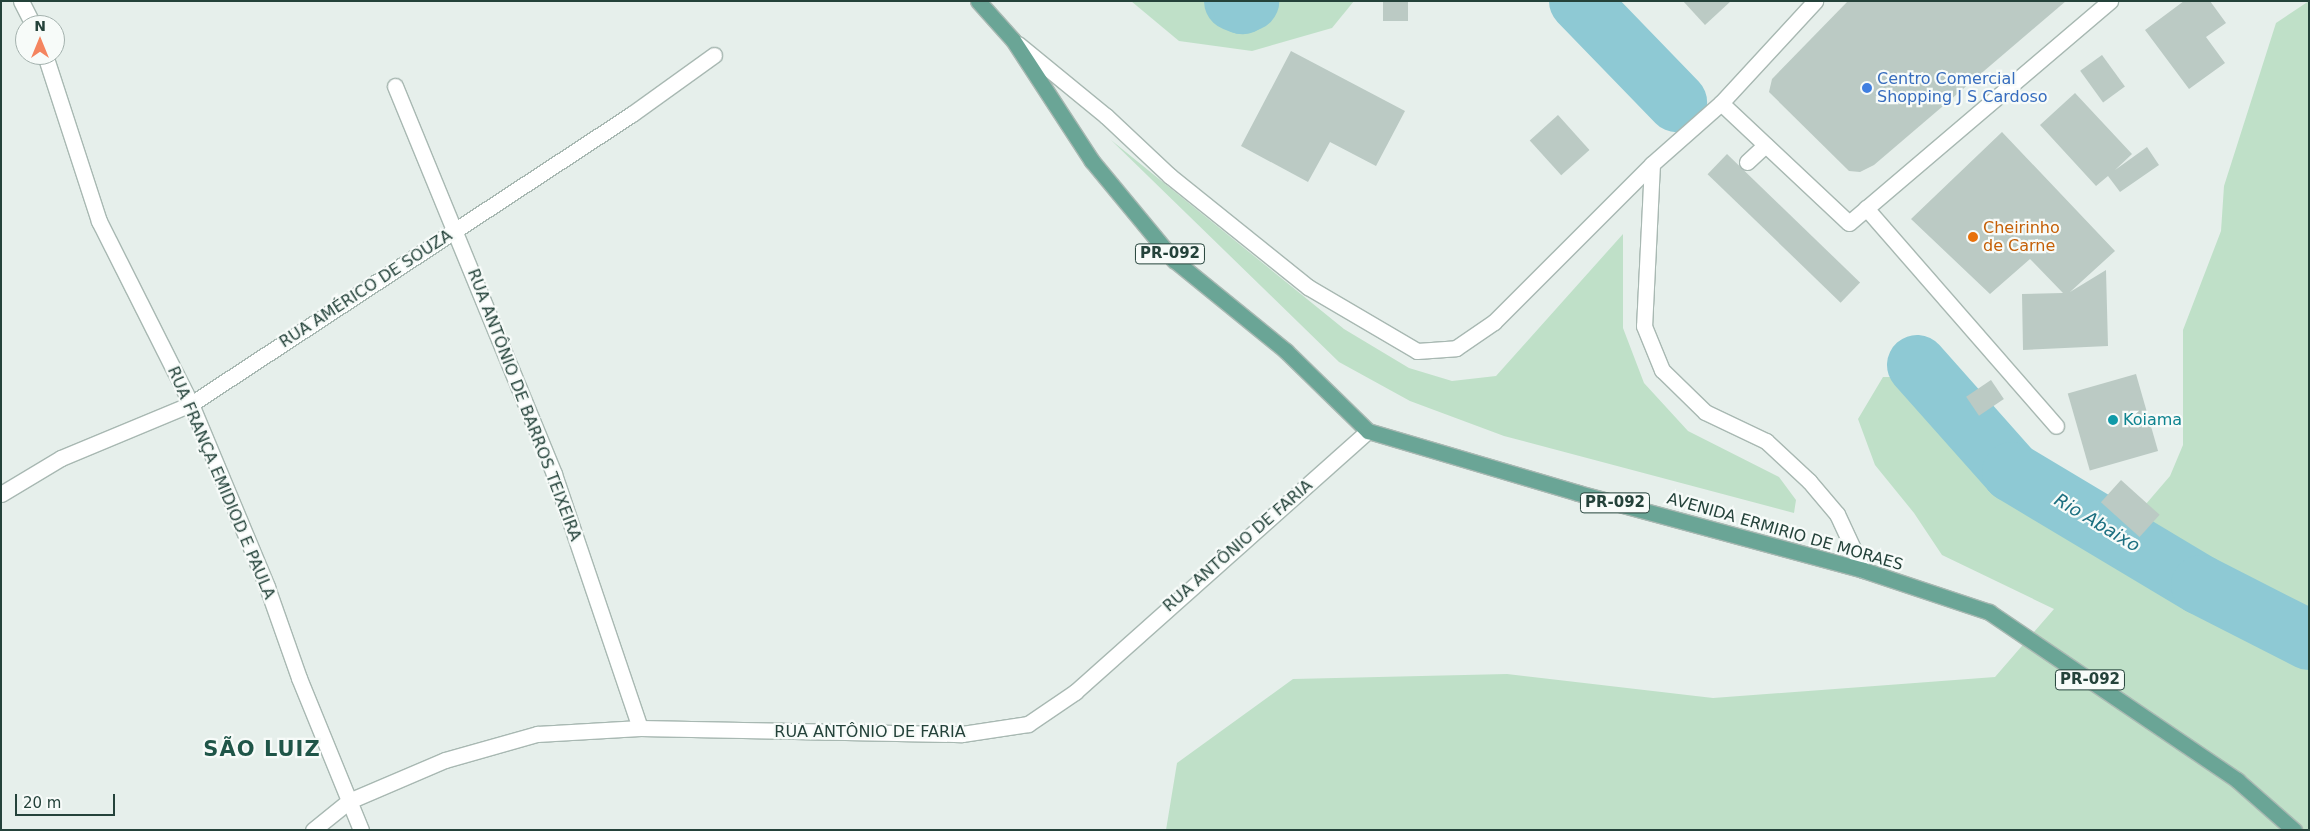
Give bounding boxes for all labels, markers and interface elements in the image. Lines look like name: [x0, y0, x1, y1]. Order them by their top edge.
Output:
north arrow: [15, 15, 65, 65]
text: N: [34, 18, 46, 34]
place label: Centro Comercial Shopping J S Cardoso: [1877, 69, 2048, 107]
marker: Centro Comercial Shopping J S Cardoso: [1861, 82, 1873, 94]
place label: Cheirinho de Carne: [1983, 218, 2060, 256]
street label: RUA AMÉRICO DE SOUZA: [276, 226, 456, 352]
marker: Cheirinho de Carne: [1967, 231, 1979, 243]
road number: PR-092: [1134, 242, 1206, 266]
street label: RUA ANTÔNIO DE BARROS TEIXEIRA: [463, 266, 585, 544]
street label: RUA FRANÇA EMIDIOD E PAULA: [163, 364, 279, 602]
place label: Koiama: [2123, 410, 2182, 430]
marker: Koiama: [2107, 414, 2119, 426]
street label: RUA ANTÔNIO DE FARIA: [1159, 476, 1317, 616]
street label: AVENIDA ERMIRIO DE MORAES: [1665, 489, 1905, 575]
water label: Rio Abaixo: [2050, 489, 2144, 557]
road number: PR-092: [1579, 490, 1651, 516]
road number: PR-092: [2054, 668, 2126, 692]
street label: RUA ANTÔNIO DE FARIA: [774, 722, 966, 742]
district label: SÃO LUIZ: [202, 736, 322, 762]
scale bar: [18, 784, 118, 816]
text: 20 m: [23, 794, 61, 812]

